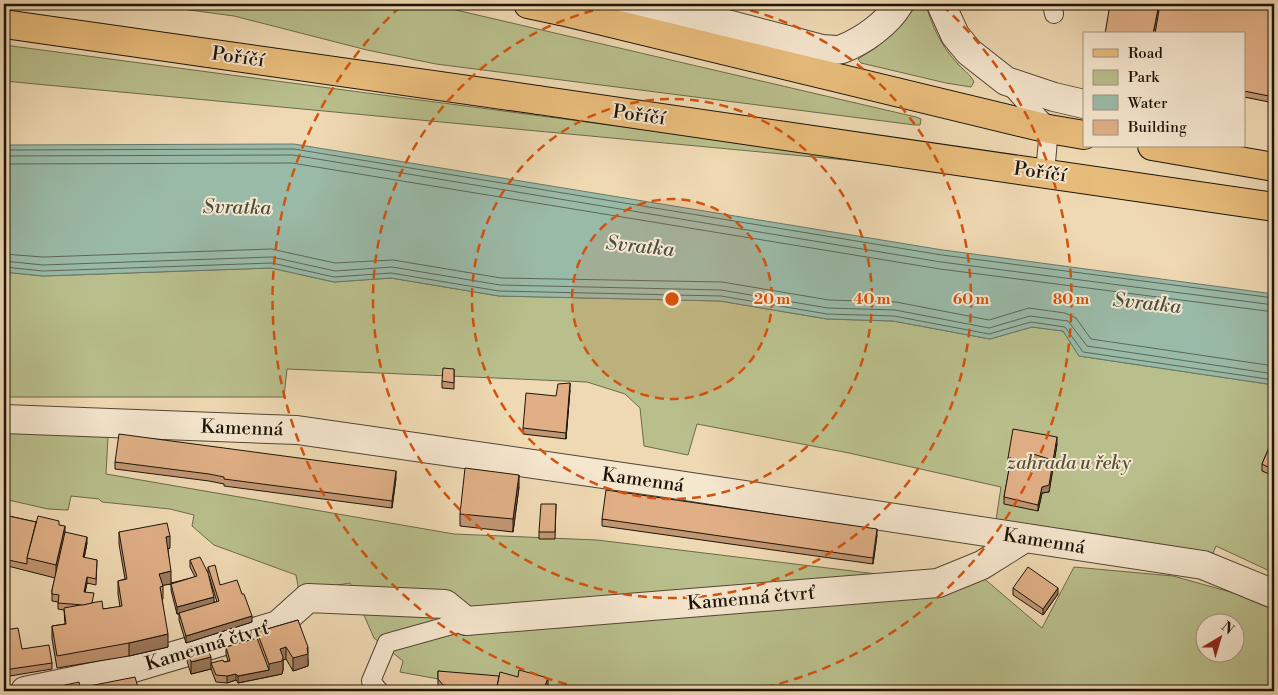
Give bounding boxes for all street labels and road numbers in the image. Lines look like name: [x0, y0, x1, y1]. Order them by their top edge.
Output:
street label: Poříčí: [210, 41, 267, 73]
street label: Poříčí: [611, 99, 668, 131]
street label: Poříčí: [1012, 156, 1069, 188]
street label: Kamenná: [200, 415, 284, 441]
street label: Kamenná: [600, 462, 686, 498]
street label: Kamenná: [1001, 523, 1087, 559]
street label: Kamenná čtvrť: [686, 580, 817, 616]
street label: Kamenná čtvrť: [142, 615, 273, 676]

